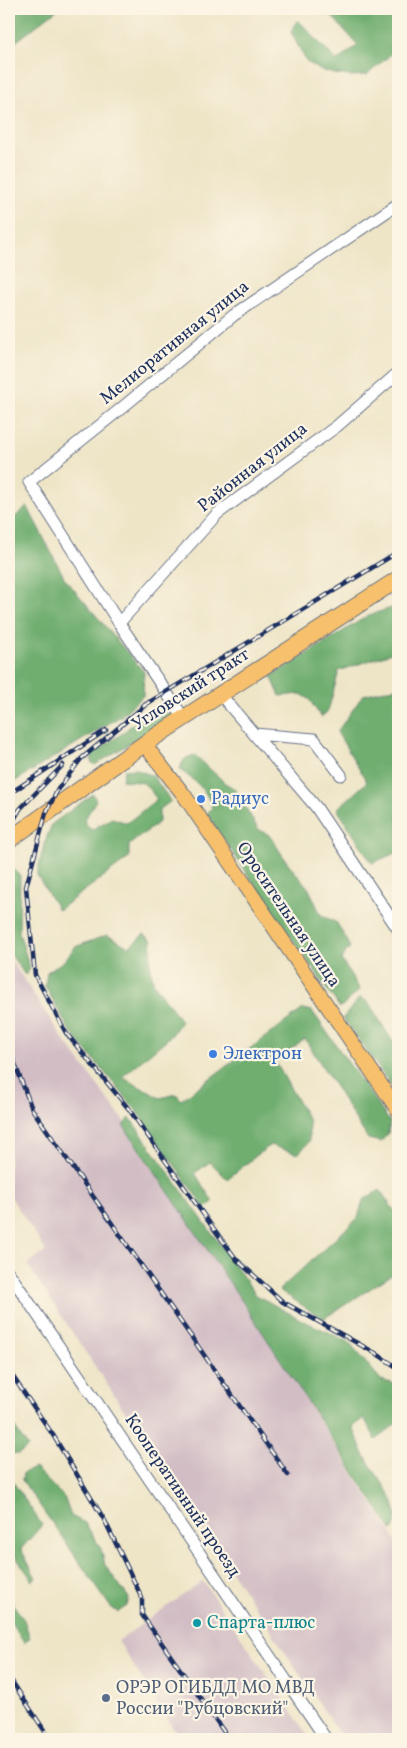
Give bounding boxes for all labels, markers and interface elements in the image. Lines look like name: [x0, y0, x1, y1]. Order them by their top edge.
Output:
street label: Мелиоративная улица: [95, 275, 255, 411]
street label: Районная улица: [193, 417, 313, 519]
street label: Угловский тракт: [127, 643, 255, 737]
place label: Радиус: [211, 787, 269, 812]
marker: Радиус: [195, 793, 207, 805]
street label: Оросительная улица: [230, 837, 346, 993]
place label: Электрон: [223, 1042, 302, 1067]
marker: Электрон: [207, 1048, 219, 1060]
street label: Кооперативный проезд: [118, 1409, 246, 1583]
place label: Спарта-плюс: [207, 1611, 315, 1636]
marker: Спарта-плюс: [191, 1617, 203, 1629]
place label: ОРЭР ОГИБДД МО МВД России "Рубцовский": [116, 1676, 315, 1722]
marker: ОРЭР ОГИБДД МО МВД России "Рубцовский": [100, 1692, 112, 1704]

